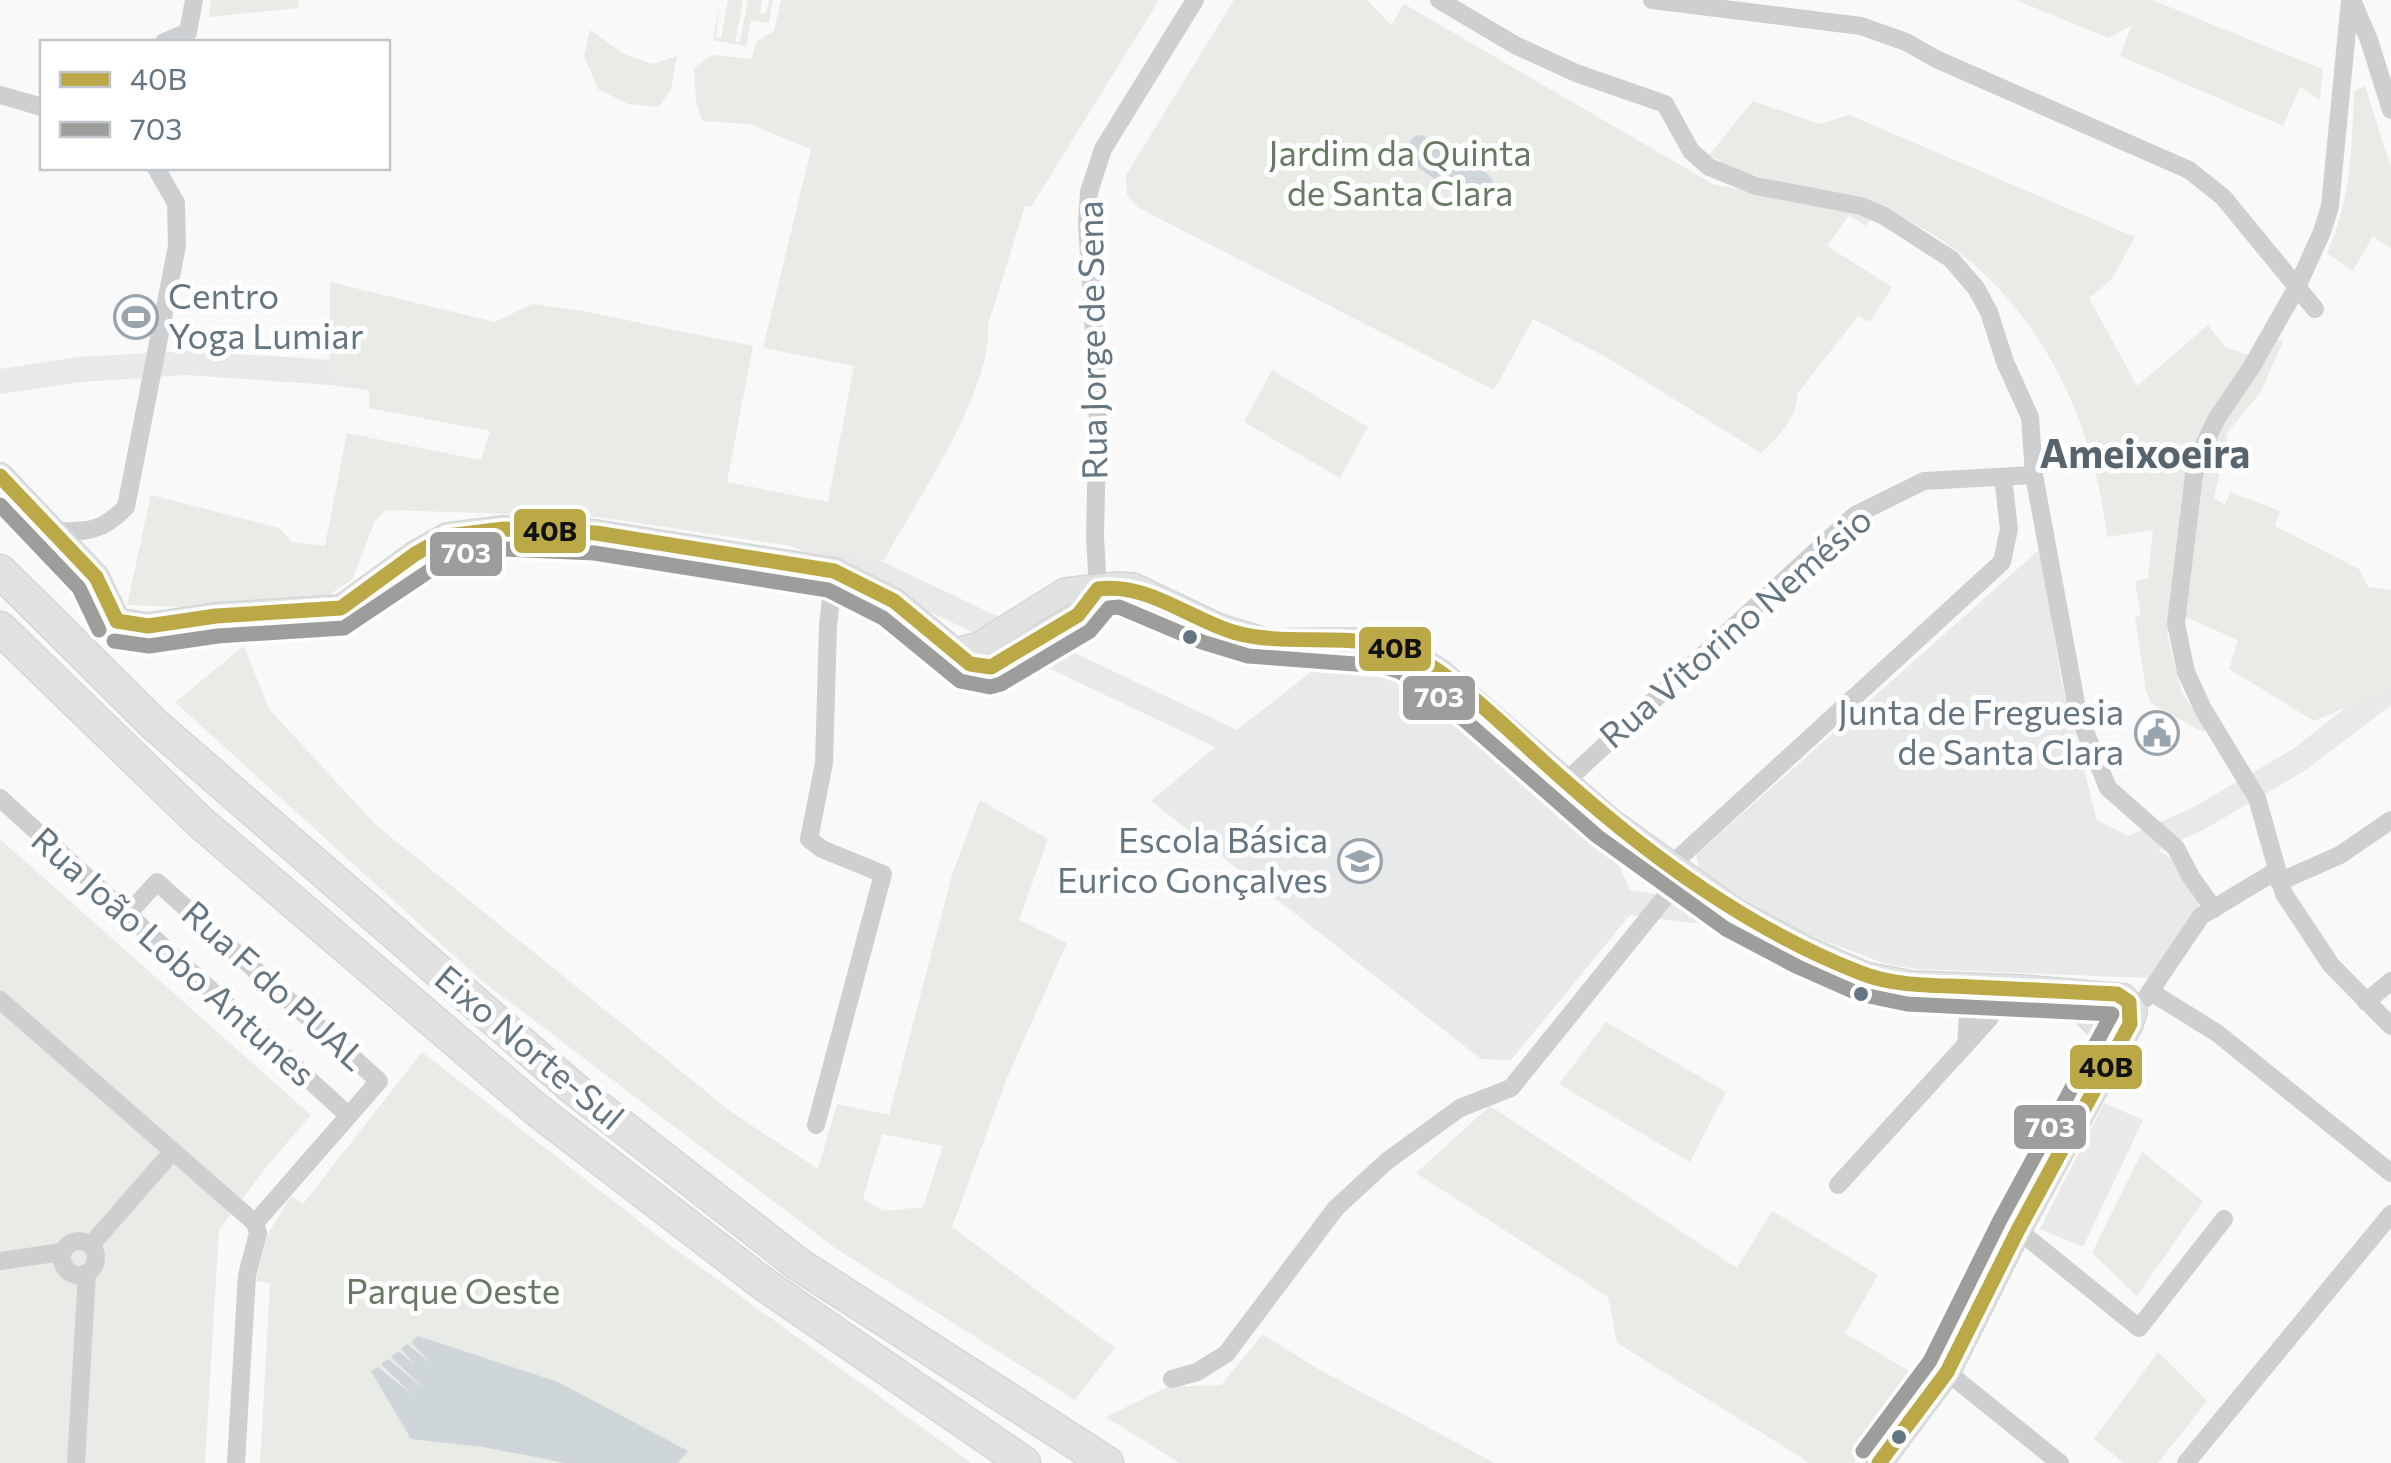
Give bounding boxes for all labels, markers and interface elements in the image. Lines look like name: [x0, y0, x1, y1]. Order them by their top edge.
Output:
legend: [40, 40, 390, 170]
text: 40B: [130, 59, 187, 96]
text: 703: [130, 109, 182, 146]
park label: Jardim da Quinta de Santa Clara: [1268, 130, 1532, 213]
street label: Rua Jorge de Sena: [1067, 200, 1114, 480]
place label: Centro Yoga Lumiar: [168, 273, 364, 356]
sports icon: Centro Yoga Lumiar: [113, 294, 159, 340]
district label: Ameixoeira: [2040, 427, 2250, 476]
street label: Rua Vitorino Nemésio: [1590, 496, 1879, 756]
line badge: 40B: [512, 507, 588, 555]
text: 40B: [523, 513, 577, 547]
line badge: 703: [428, 530, 504, 578]
text: 703: [441, 535, 491, 569]
line badge: 40B: [1357, 625, 1433, 673]
unlabelled marker: [1180, 627, 1200, 647]
text: 40B: [1368, 630, 1422, 664]
line badge: 703: [1401, 674, 1477, 722]
text: 703: [1414, 679, 1464, 713]
place label: Junta de Freguesia de Santa Clara: [1838, 689, 2124, 772]
public building icon: Junta de Freguesia de Santa Clara: [2134, 710, 2180, 756]
street label: Rua João Lobo Antunes: [24, 817, 325, 1094]
place label: Escola Básica Eurico Gonçalves: [1057, 817, 1328, 900]
school or university icon: Escola Básica Eurico Gonçalves: [1337, 838, 1383, 884]
street label: Rua F do PUAL: [175, 890, 377, 1078]
street label: Eixo Norte-Sul: [428, 955, 634, 1137]
unlabelled marker: [1851, 984, 1871, 1004]
line badge: 40B: [2068, 1043, 2144, 1091]
text: 40B: [2079, 1049, 2133, 1083]
line badge: 703: [2012, 1103, 2088, 1151]
text: 703: [2025, 1109, 2075, 1143]
park label: Parque Oeste: [346, 1268, 560, 1311]
unlabelled marker: [1889, 1427, 1909, 1447]

